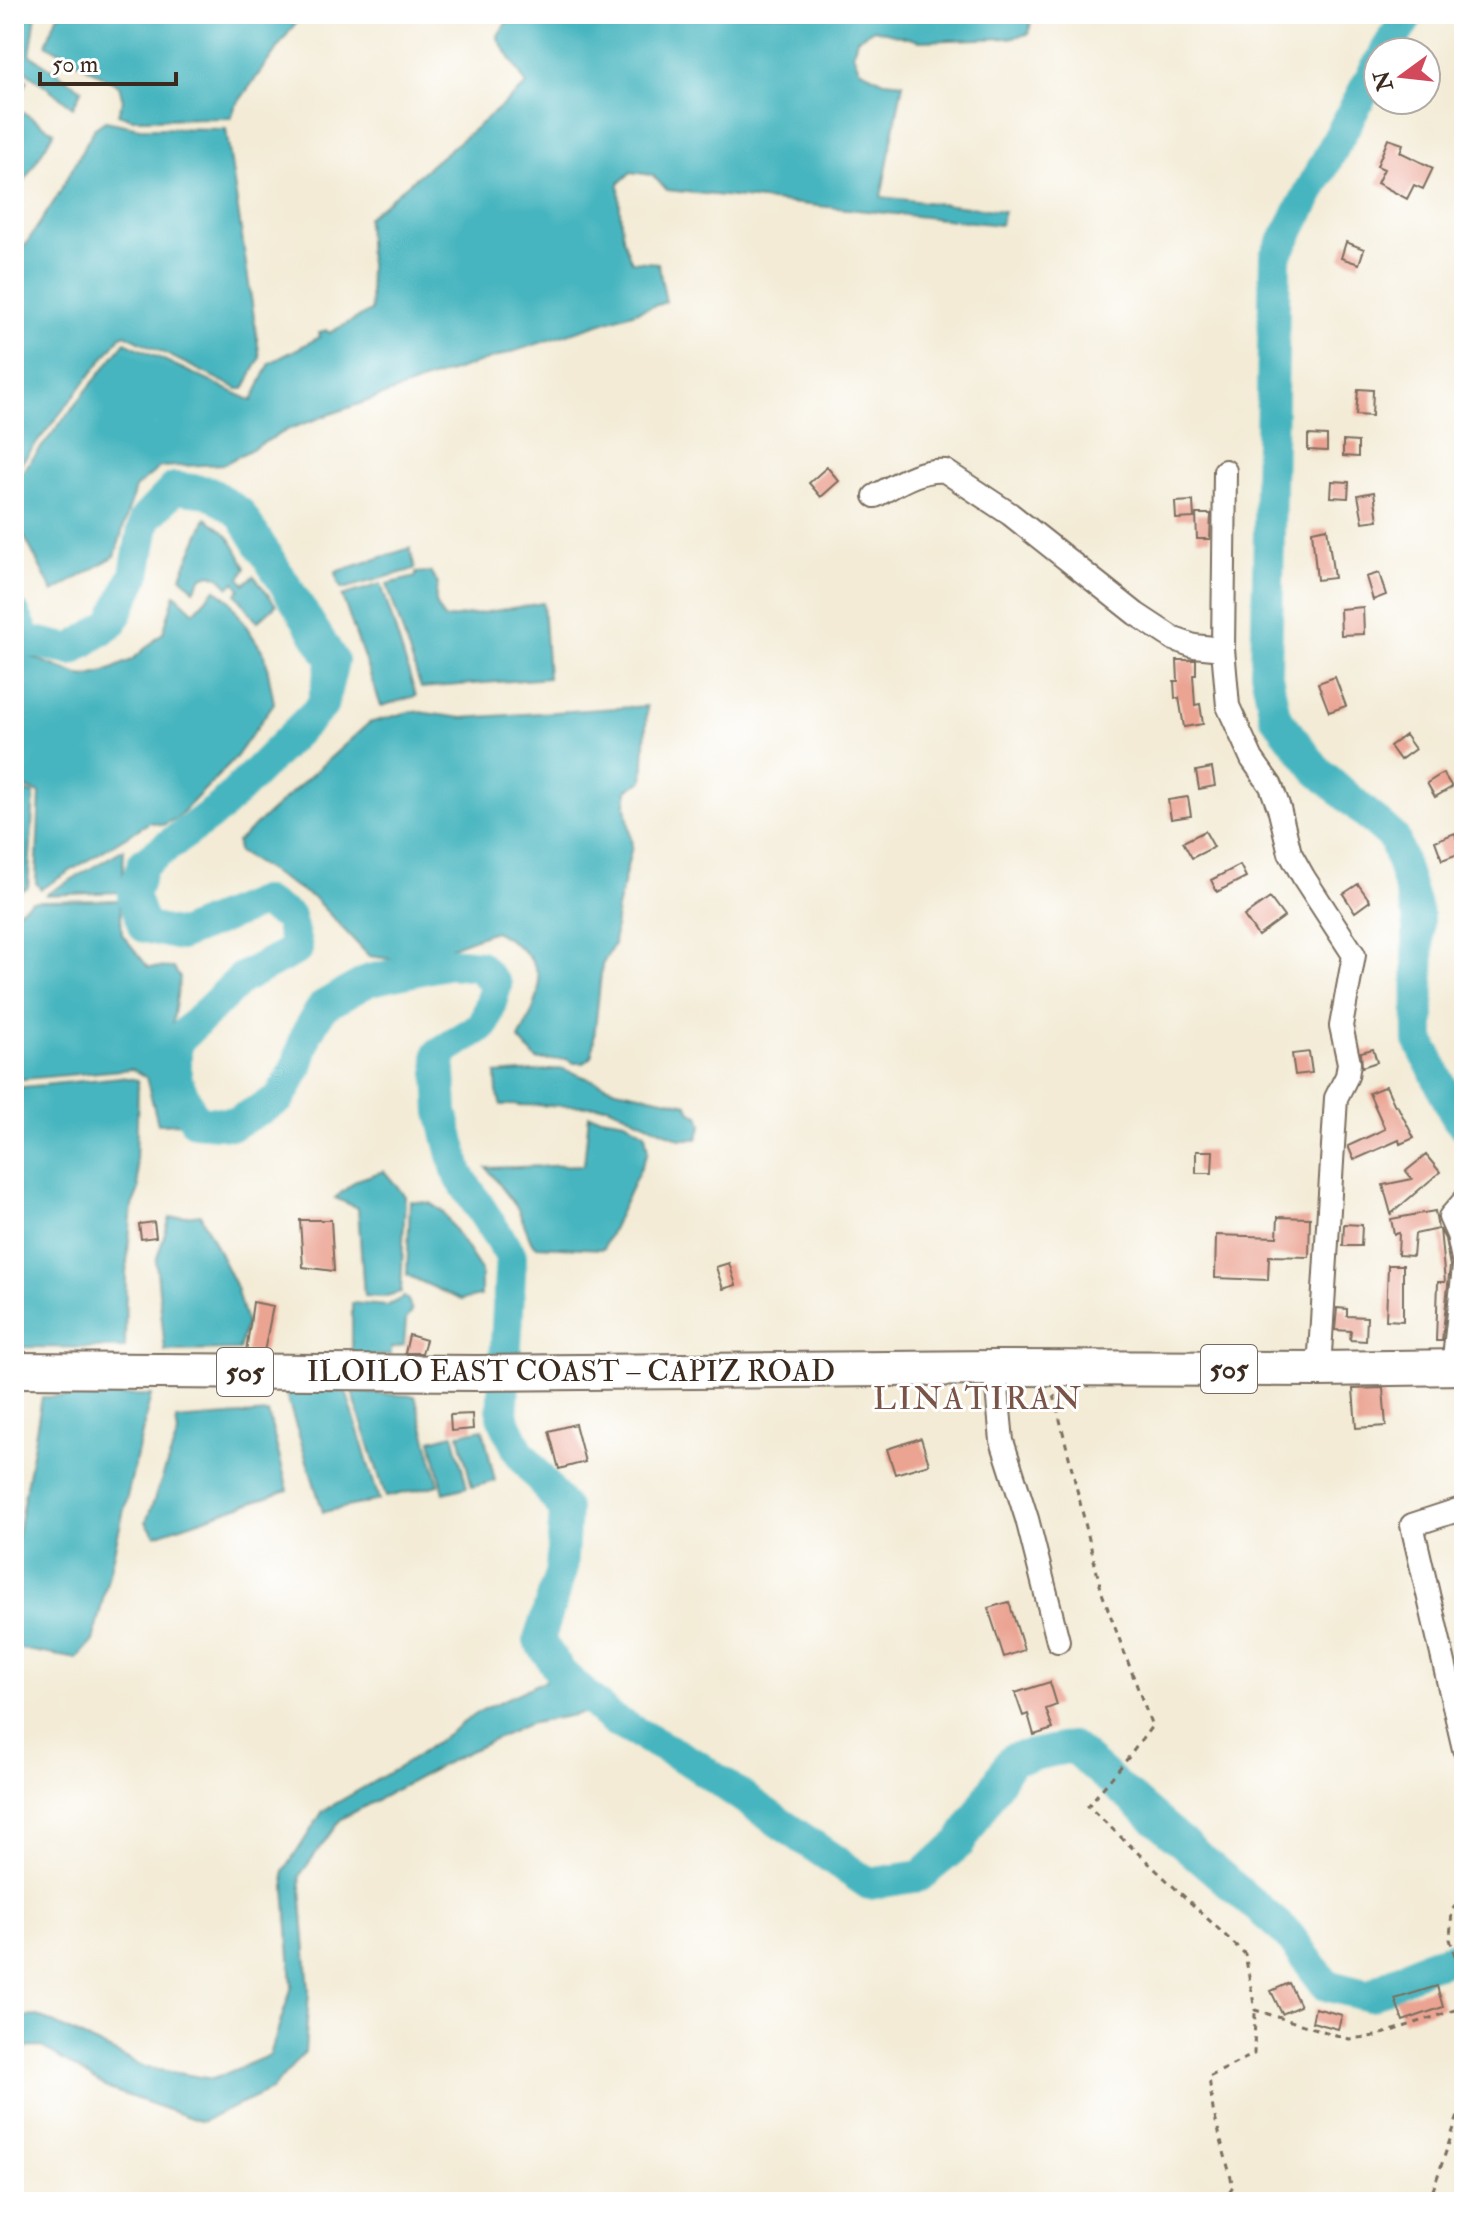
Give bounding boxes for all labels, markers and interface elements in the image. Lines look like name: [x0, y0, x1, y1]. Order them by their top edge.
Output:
scale bar: [40, 36, 176, 86]
north arrow: [1362, 36, 1442, 116]
text: 50 m: [52, 49, 99, 80]
text: N: [1367, 67, 1400, 95]
road number: 505: [1201, 1345, 1257, 1393]
road number: 505: [217, 1348, 273, 1396]
street label: ILOILO EAST COAST – CAPIZ ROAD: [307, 1353, 835, 1390]
district label: LINATIRAN: [873, 1379, 1083, 1419]

